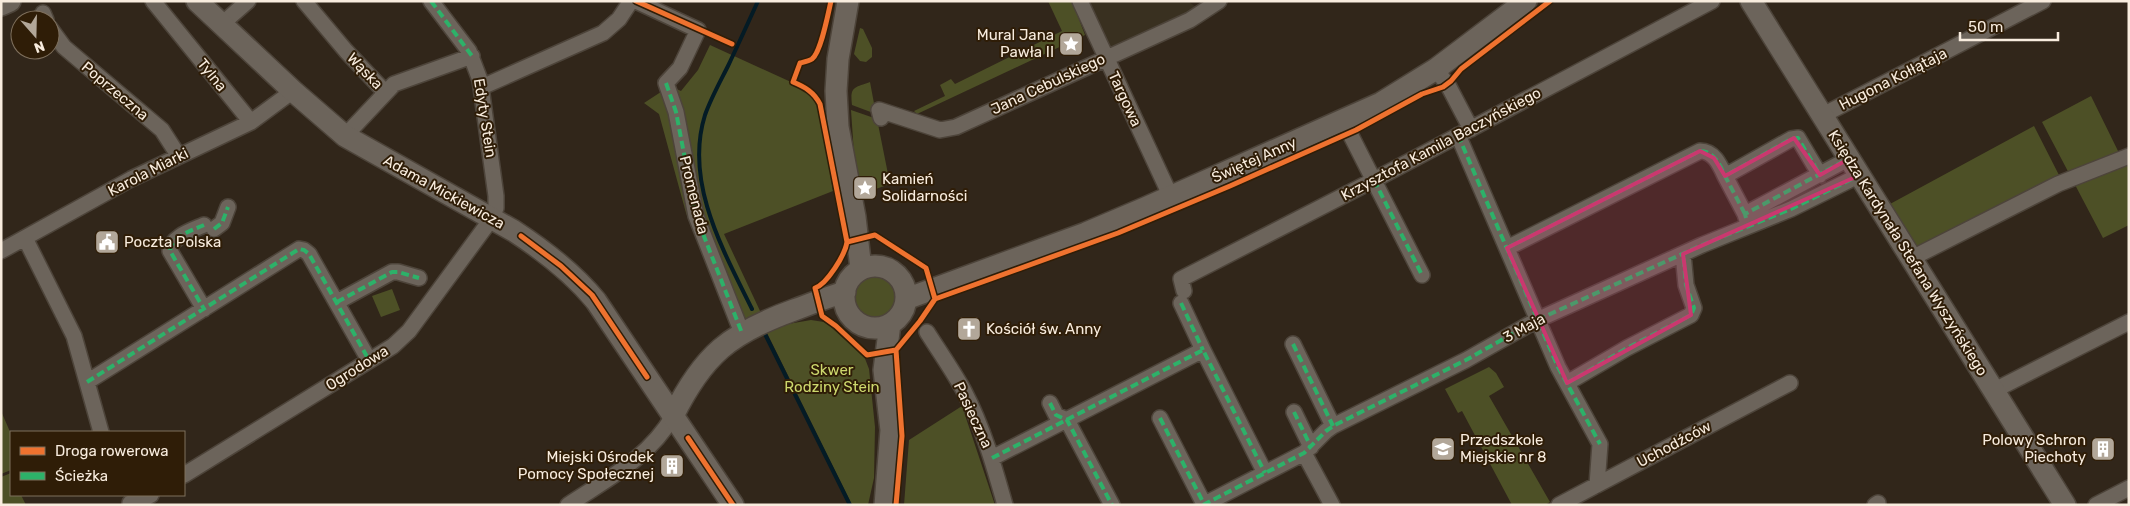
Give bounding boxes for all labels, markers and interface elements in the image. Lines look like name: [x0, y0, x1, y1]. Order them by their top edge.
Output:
north arrow: [10, 10, 60, 60]
scale bar: [1960, 10, 2058, 42]
text: 50 m: [1968, 18, 2003, 36]
place label: Mural Jana Pawła II: [977, 26, 1054, 61]
place icon: Mural Jana Pawła II: [1058, 31, 1084, 57]
text: N: [32, 37, 47, 56]
street label: Hugona Kołłątaja: [1836, 44, 1950, 114]
street label: Wąska: [343, 49, 387, 93]
street label: Jana Cebulskiego: [988, 50, 1108, 118]
street label: Tylna: [193, 55, 231, 95]
street label: Poprzeczna: [78, 58, 152, 124]
street label: Targowa: [1104, 69, 1146, 129]
street label: Edyty Stein: [470, 77, 500, 159]
street label: Krzysztofa Kamila Baczyńskiego: [1338, 83, 1544, 205]
street label: Księdza Kardynała Stefana Wyszyńskiego: [1824, 127, 1992, 379]
street label: Świętej Anny: [1209, 133, 1299, 187]
street label: Karola Miarki: [105, 144, 191, 200]
street label: Adama Mickiewicza: [380, 151, 508, 233]
street label: Promenada: [676, 154, 712, 236]
place label: Kamień Solidarności: [882, 170, 967, 205]
place icon: Kamień Solidarności: [852, 175, 878, 201]
public building icon: Poczta Polska: [94, 229, 120, 255]
place label: Poczta Polska: [124, 233, 221, 251]
street label: 3 Maja: [1500, 309, 1548, 347]
church icon: Kościół św. Anny: [956, 316, 982, 342]
place label: Kościół św. Anny: [986, 320, 1101, 338]
street label: Ogrodowa: [322, 342, 392, 394]
park label: Skwer Rodziny Stein: [784, 361, 880, 396]
street label: Pasieczna: [950, 379, 996, 451]
street label: Uchodźców: [1634, 417, 1714, 471]
legend: [10, 431, 185, 496]
place label: Przedszkole Miejskie nr 8: [1460, 431, 1547, 466]
place label: Polowy Schron Piechoty: [1982, 431, 2086, 466]
school or university icon: Przedszkole Miejskie nr 8: [1430, 436, 1456, 462]
building icon: Polowy Schron Piechoty: [2090, 436, 2116, 462]
text: Droga rowerowa: [55, 442, 169, 460]
place label: Miejski Ośrodek Pomocy Społecznej: [518, 448, 654, 483]
building icon: Miejski Ośrodek Pomocy Społecznej: [659, 453, 685, 479]
text: Ścieżka: [55, 467, 108, 485]

